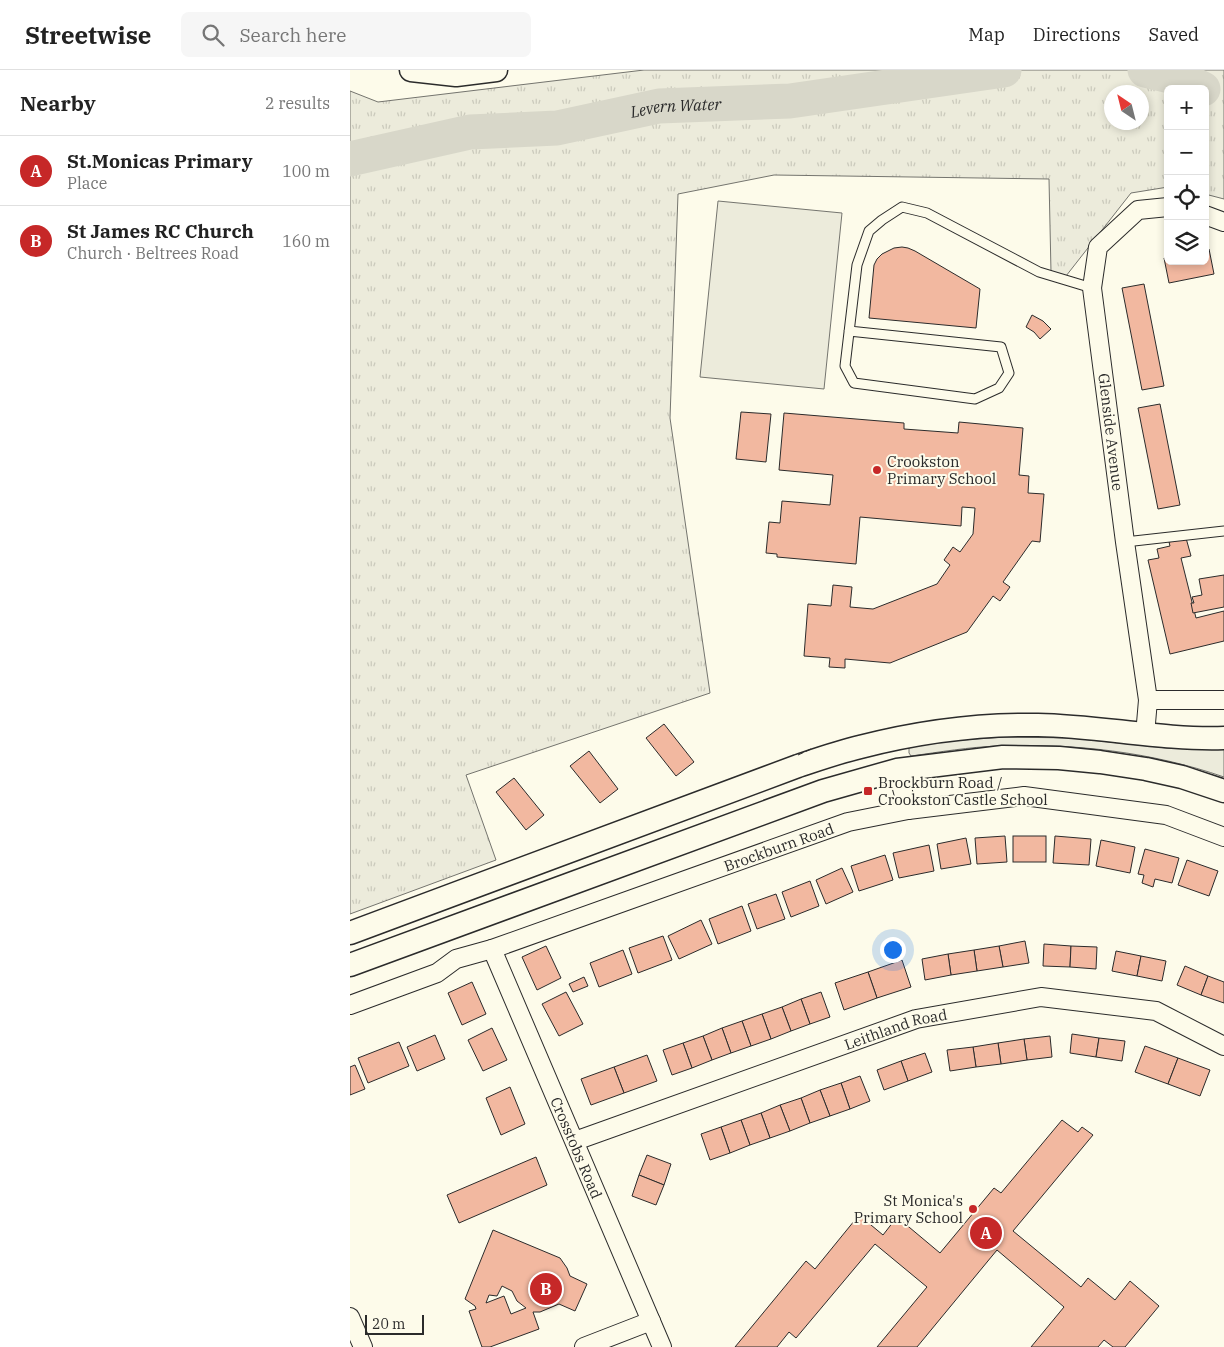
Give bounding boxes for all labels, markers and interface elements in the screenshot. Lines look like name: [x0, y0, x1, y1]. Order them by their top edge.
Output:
search box: [181, 12, 531, 57]
text: Streetwise: [25, 19, 151, 51]
icon: search: [199, 21, 227, 49]
text: Search here: [239, 23, 346, 47]
text: Map: [968, 23, 1005, 46]
text: Directions: [1033, 23, 1121, 46]
text: Saved: [1149, 23, 1199, 46]
north arrow: [1104, 85, 1149, 130]
map controls: [1164, 85, 1209, 265]
button: +: [1164, 85, 1209, 130]
text: Nearby: [20, 89, 96, 117]
text: 2 results: [265, 93, 330, 113]
water label: Levern Water: [627, 94, 723, 122]
button: −: [1164, 130, 1209, 175]
text: St.Monicas Primary: [67, 149, 252, 173]
text: A: [30, 161, 42, 181]
text: 100 m: [282, 161, 330, 181]
text: Place: [67, 173, 107, 193]
button: locate: [1164, 175, 1209, 220]
text: St James RC Church: [67, 219, 254, 243]
button: layers: [1164, 220, 1209, 265]
text: B: [30, 231, 42, 251]
text: 160 m: [282, 231, 330, 251]
text: Church · Beltrees Road: [67, 243, 239, 263]
street label: Glenside Avenue: [1094, 372, 1128, 492]
place label: Crookston Primary School: [887, 452, 996, 488]
marker: Crookston Primary School: [871, 464, 883, 476]
place label: Brockburn Road / Crookston Castle School: [878, 773, 1048, 809]
marker: Brockburn Road / Crookston Castle School: [862, 785, 874, 797]
street label: Brockburn Road: [721, 818, 836, 875]
your location: [880, 937, 906, 963]
street label: Leithland Road: [842, 1004, 949, 1053]
street label: Crosstobs Road: [547, 1094, 607, 1201]
place label: St Monica's Primary School: [854, 1191, 963, 1227]
marker: St Monica's Primary School: [967, 1203, 979, 1215]
pin: A: [970, 1214, 1002, 1252]
pin: B: [530, 1270, 562, 1308]
scale bar: [365, 1312, 424, 1335]
text: 20 m: [372, 1315, 405, 1333]

